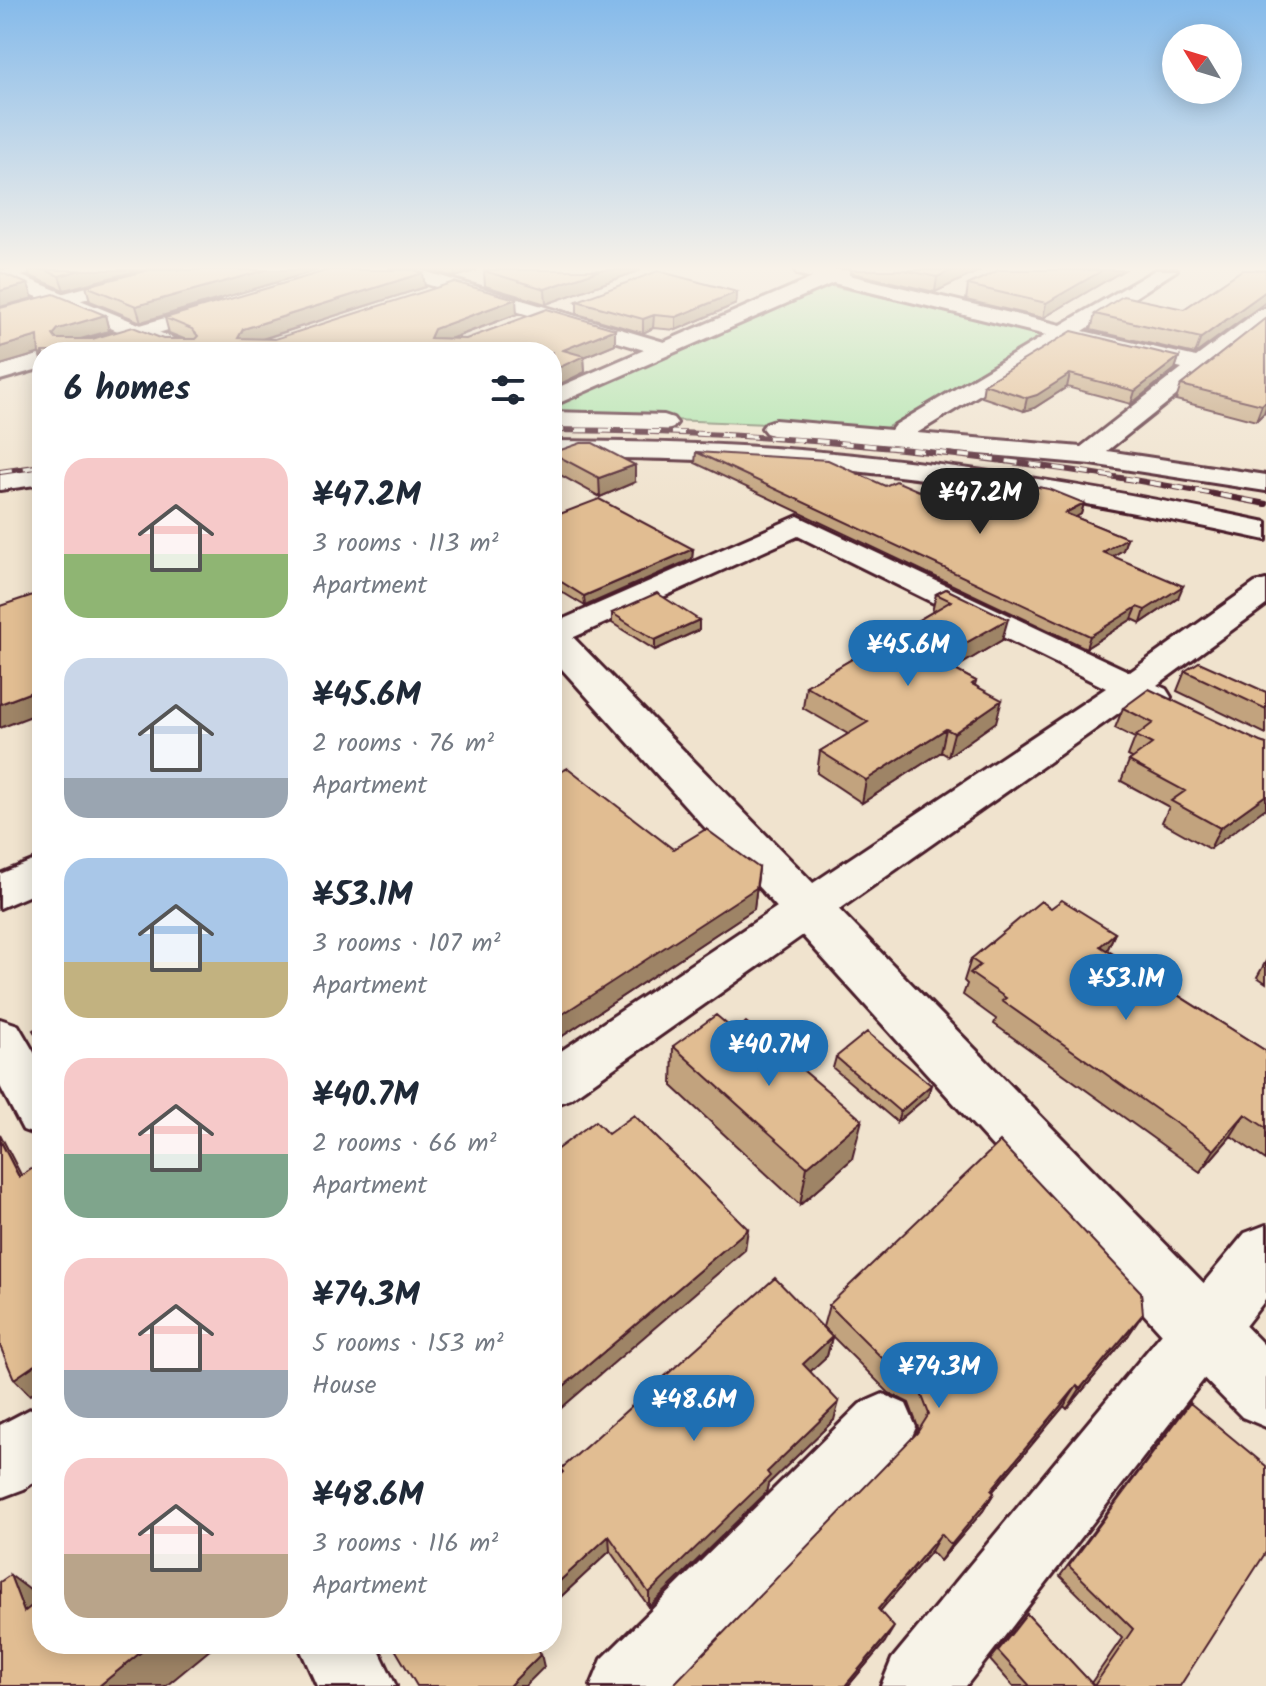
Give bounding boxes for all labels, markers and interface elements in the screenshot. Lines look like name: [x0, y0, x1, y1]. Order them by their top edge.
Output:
north arrow: [1162, 24, 1242, 104]
map controls: [1162, 24, 1242, 104]
text: 6 homes: [64, 363, 190, 417]
icon: filters: [486, 368, 530, 412]
pin: ¥47.2M: [915, 468, 1045, 536]
text: ¥47.2M: [312, 469, 421, 523]
text: ¥47.2M: [938, 473, 1022, 515]
icon: home: [128, 490, 224, 586]
text: 3 rooms · 113 m²: [312, 523, 499, 565]
text: Apartment: [312, 565, 427, 607]
pin: ¥45.6M: [843, 620, 973, 688]
text: ¥45.6M: [866, 625, 950, 667]
text: ¥45.6M: [312, 669, 421, 723]
icon: home: [128, 690, 224, 786]
text: 2 rooms · 76 m²: [312, 723, 494, 765]
text: Apartment: [312, 765, 427, 807]
text: ¥53.1M: [312, 869, 413, 923]
icon: home: [128, 890, 224, 986]
text: 3 rooms · 107 m²: [312, 923, 501, 965]
pin: ¥53.1M: [1061, 954, 1191, 1022]
text: ¥53.1M: [1087, 959, 1165, 1001]
text: Apartment: [312, 965, 427, 1007]
pin: ¥40.7M: [704, 1020, 834, 1088]
text: ¥40.7M: [728, 1025, 810, 1067]
text: ¥40.7M: [312, 1069, 419, 1123]
icon: home: [128, 1090, 224, 1186]
text: 2 rooms · 66 m²: [312, 1123, 497, 1165]
text: Apartment: [312, 1165, 427, 1207]
text: ¥74.3M: [312, 1269, 420, 1323]
icon: home: [128, 1290, 224, 1386]
text: 5 rooms · 153 m²: [312, 1323, 503, 1365]
pin: ¥74.3M: [874, 1342, 1004, 1410]
text: ¥74.3M: [898, 1347, 980, 1389]
text: House: [312, 1365, 376, 1407]
pin: ¥48.6M: [629, 1375, 759, 1443]
text: ¥48.6M: [651, 1380, 737, 1422]
text: ¥48.6M: [312, 1469, 424, 1523]
icon: home: [128, 1490, 224, 1586]
text: 3 rooms · 116 m²: [312, 1523, 498, 1565]
text: Apartment: [312, 1565, 427, 1607]

